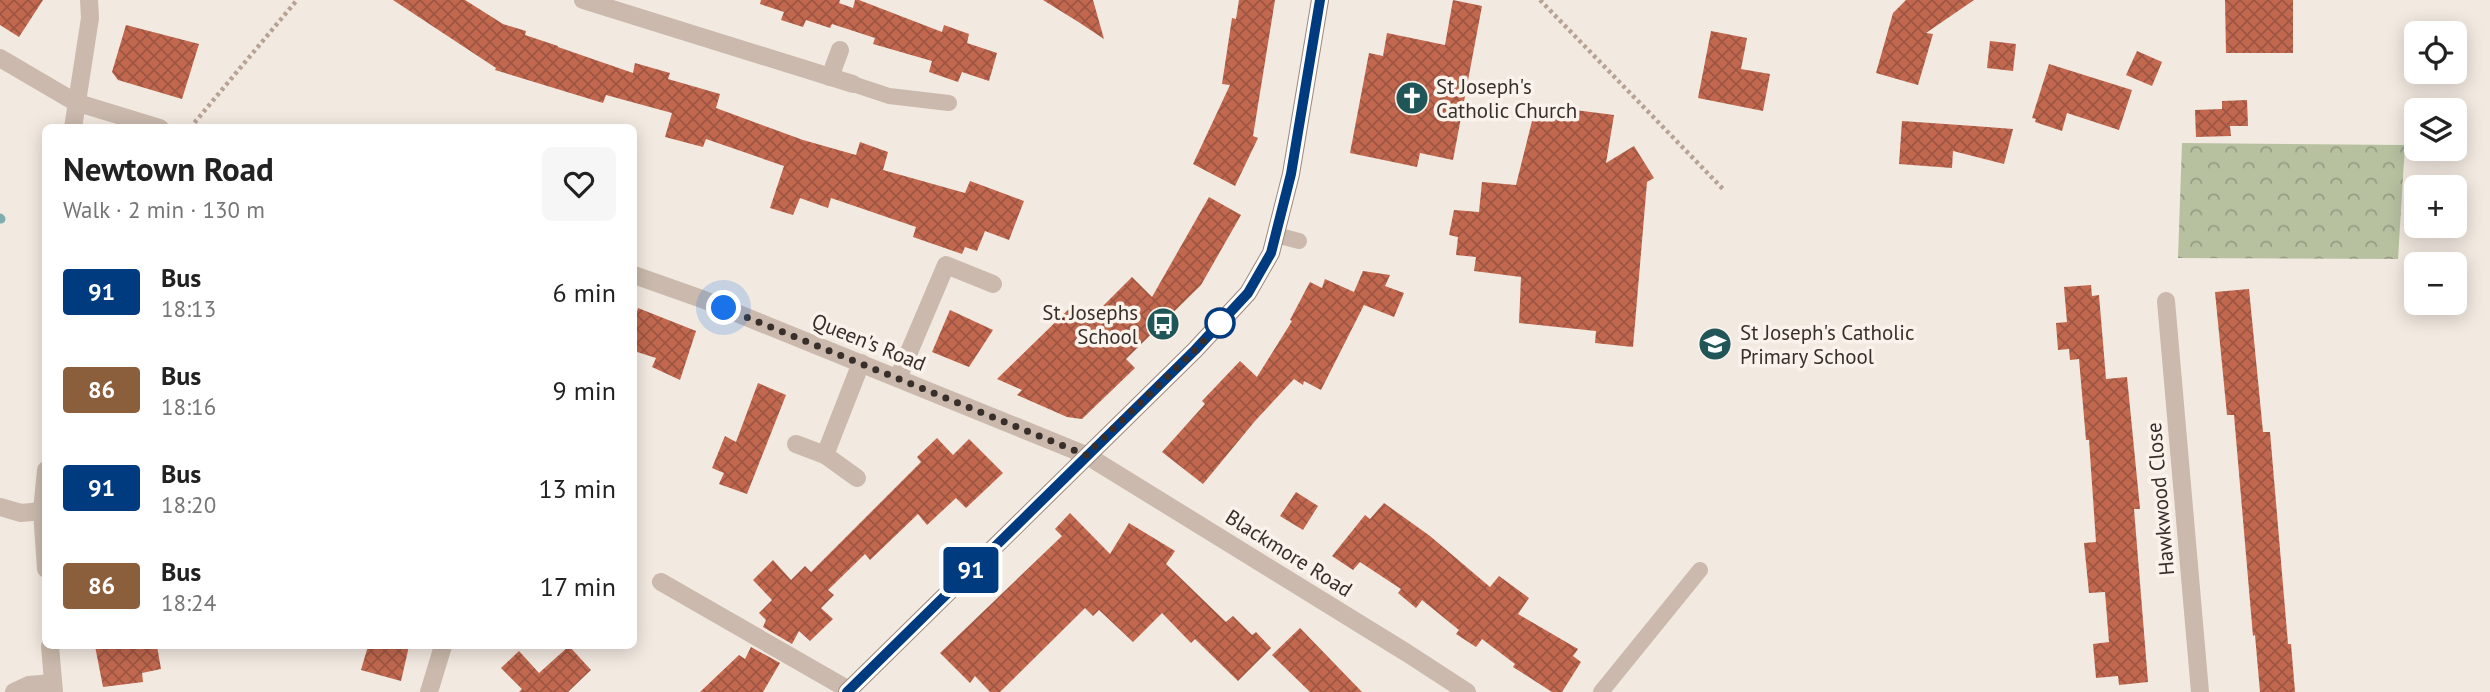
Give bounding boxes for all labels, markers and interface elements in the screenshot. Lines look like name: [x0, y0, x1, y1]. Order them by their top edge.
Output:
map controls: [2404, 21, 2467, 315]
button: locate: [2404, 21, 2467, 84]
place label: St Joseph's Catholic Church: [1436, 73, 1577, 124]
church icon: St Joseph's Catholic Church: [1393, 79, 1431, 117]
button: layers: [2404, 98, 2467, 161]
text: Newtown Road: [63, 147, 274, 190]
button: heart: [542, 147, 616, 221]
button: +: [2404, 175, 2467, 238]
text: Walk · 2 min · 130 m: [63, 195, 265, 224]
button: −: [2404, 252, 2467, 315]
text: Bus: [161, 261, 201, 294]
text: 91: [88, 276, 115, 307]
text: 6 min: [553, 276, 616, 309]
your location: [706, 290, 741, 325]
text: 18:13: [161, 294, 216, 323]
place label: St. Josephs School: [1042, 299, 1138, 350]
bus stop icon: St. Josephs School: [1144, 305, 1182, 343]
street label: Queen's Road: [808, 307, 930, 377]
unlabelled marker: [1205, 308, 1235, 338]
place label: St Joseph's Catholic Primary School: [1740, 319, 1914, 370]
school or university icon: St Joseph's Catholic Primary School: [1696, 325, 1734, 363]
text: Bus: [161, 359, 201, 392]
text: 86: [88, 374, 115, 405]
text: 9 min: [553, 374, 616, 407]
text: 18:16: [161, 392, 216, 421]
street label: Hawkwood Close: [2140, 421, 2180, 577]
text: Bus: [161, 457, 201, 490]
text: 91: [88, 472, 115, 503]
text: 13 min: [538, 472, 616, 505]
text: 18:20: [161, 490, 216, 519]
street label: Blackmore Road: [1221, 503, 1357, 603]
line badge: 91: [940, 547, 1002, 593]
text: 91: [957, 554, 985, 585]
text: Bus: [161, 555, 201, 588]
text: 86: [88, 570, 115, 601]
text: 17 min: [540, 570, 616, 603]
text: 18:24: [161, 588, 216, 617]

